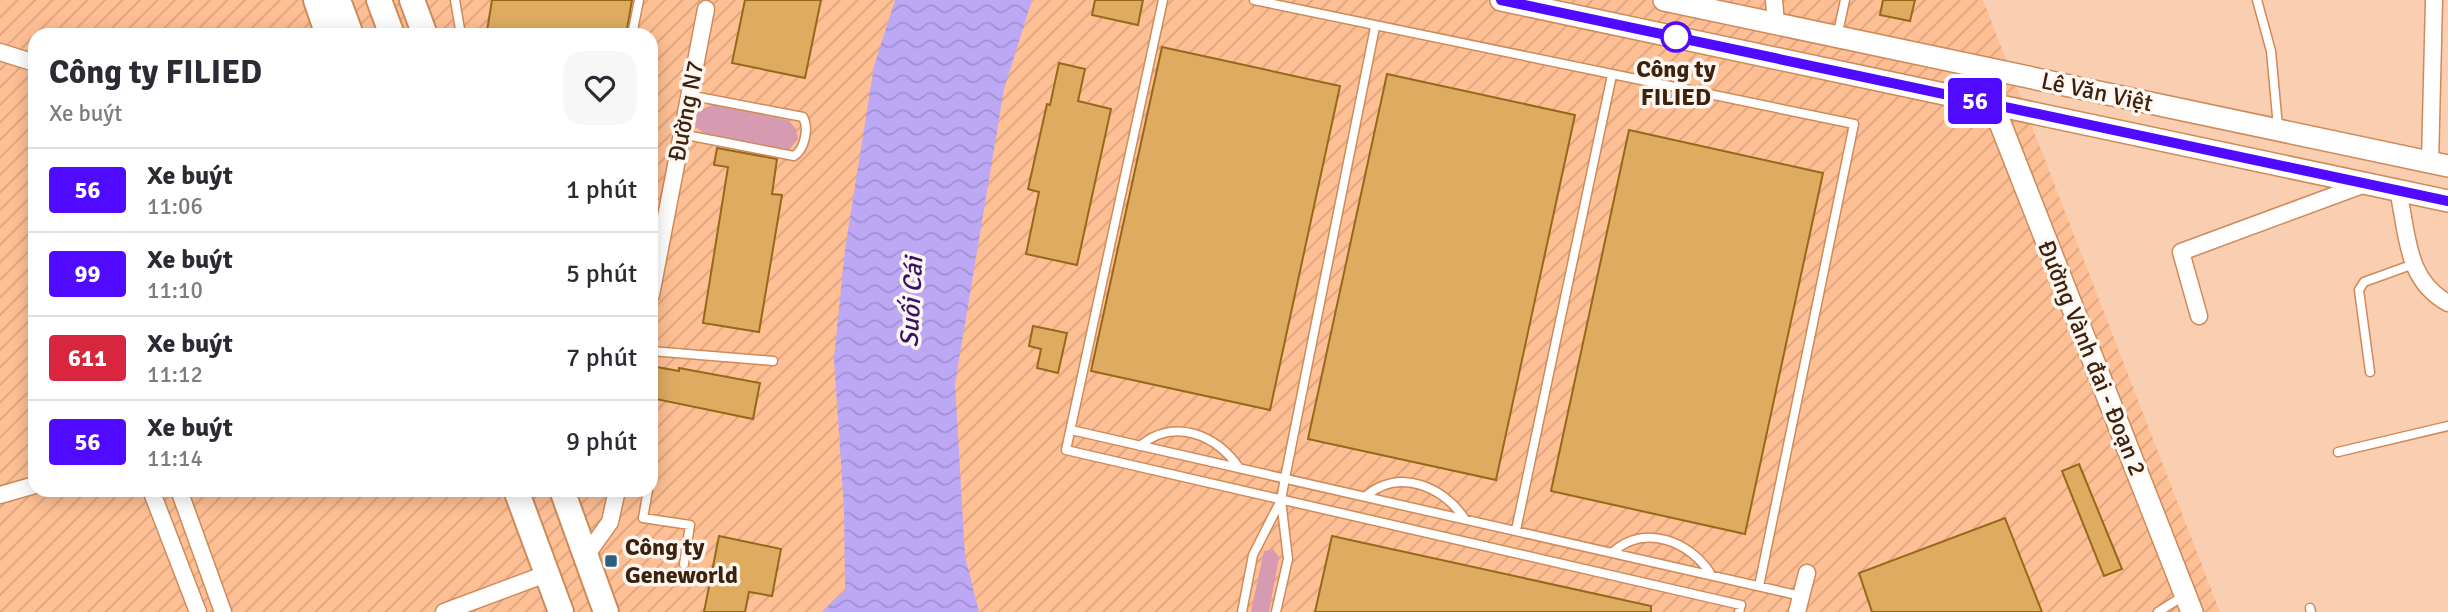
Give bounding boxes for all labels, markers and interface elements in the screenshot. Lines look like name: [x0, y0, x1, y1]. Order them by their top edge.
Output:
marker: Công ty FILIED: [1661, 22, 1691, 52]
button: heart: [563, 51, 637, 125]
text: Công ty FILIED: [49, 52, 262, 93]
place label: Công ty FILIED: [1636, 54, 1716, 112]
street label: Đường N7: [662, 58, 710, 164]
street label: Lê Văn Việt: [2038, 66, 2156, 118]
line badge: 56: [1944, 78, 2007, 124]
text: 56: [1962, 86, 1988, 116]
text: Xe buýt: [49, 99, 122, 128]
text: Xe buýt: [147, 160, 233, 192]
text: 1 phút: [566, 174, 637, 206]
text: 56: [75, 175, 100, 205]
text: 11:06: [147, 192, 203, 221]
street label: Đường Vành đai - Đoạn 2: [2031, 236, 2153, 480]
text: Xe buýt: [147, 244, 233, 276]
water label: Suối Cái: [894, 253, 931, 348]
text: 5 phút: [566, 258, 637, 290]
text: 99: [75, 259, 100, 289]
text: 11:10: [147, 276, 203, 305]
text: Xe buýt: [147, 328, 233, 360]
text: 7 phút: [566, 342, 637, 374]
text: 611: [68, 343, 107, 373]
text: 11:12: [147, 360, 203, 389]
text: Xe buýt: [147, 412, 233, 444]
text: 9 phút: [566, 426, 637, 458]
text: 56: [75, 427, 100, 457]
text: 11:14: [147, 444, 203, 473]
place label: Công ty Geneworld: [625, 532, 738, 590]
marker: Công ty Geneworld: [603, 553, 619, 569]

